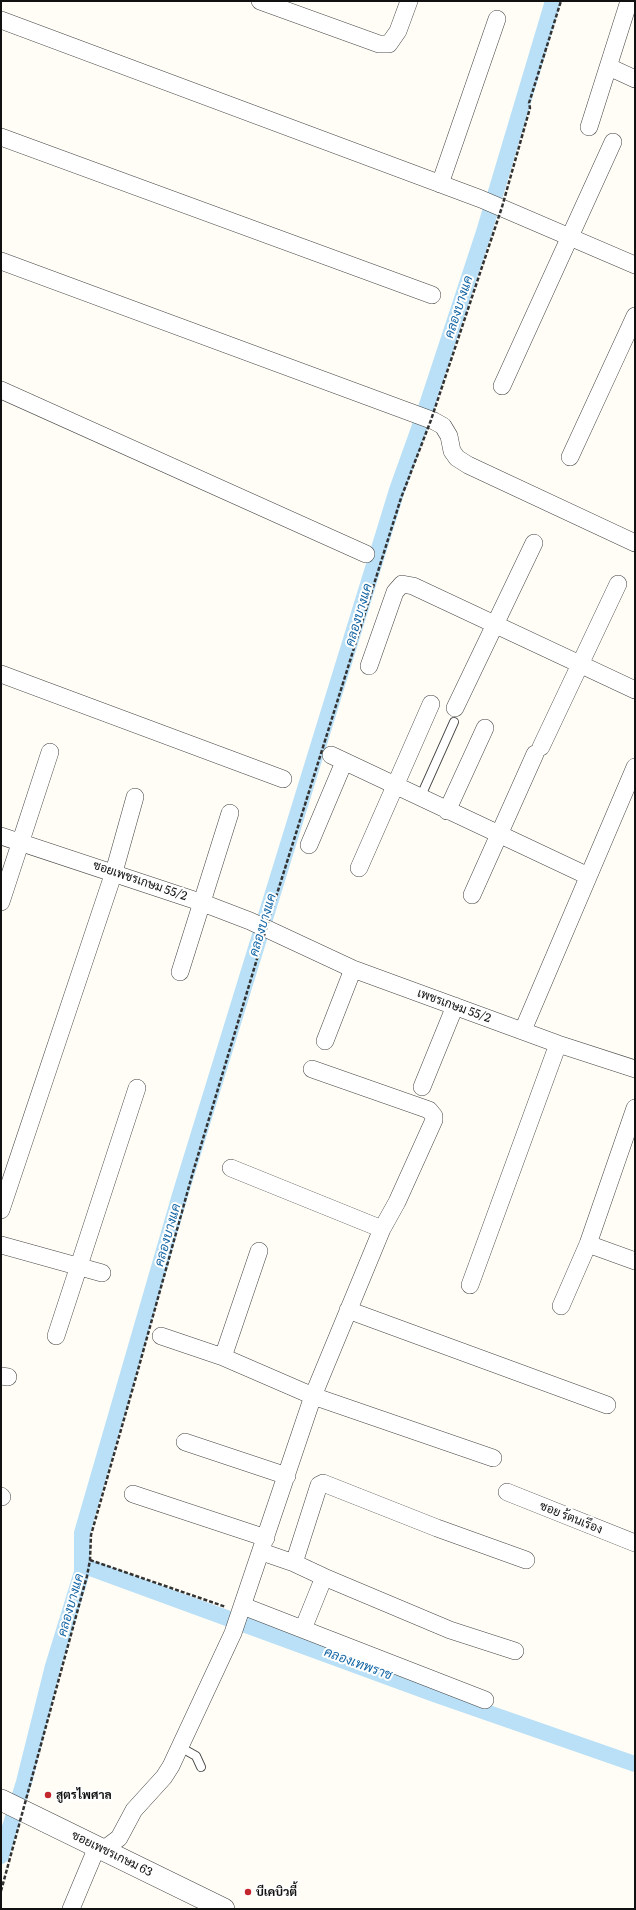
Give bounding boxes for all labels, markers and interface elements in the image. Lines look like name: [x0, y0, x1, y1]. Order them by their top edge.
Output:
water label: คลองบางแค: [442, 274, 476, 340]
water label: คลองบางแค: [342, 582, 376, 648]
street label: ซอยเพชรเกษม 55/2: [91, 858, 189, 904]
water label: คลองบางแค: [246, 892, 280, 958]
street label: เพชรเกษม 55/2: [415, 986, 493, 1026]
water label: คลองบางแค: [152, 1202, 184, 1268]
street label: ซอย ร้ตนเรึอง: [537, 1499, 605, 1537]
water label: คลองบางแค: [55, 1572, 87, 1638]
water label: คลองเทพราช: [322, 1644, 394, 1684]
place label: สูตรไพศาล: [56, 1788, 112, 1802]
marker: สูตรไพศาล: [43, 1790, 53, 1800]
street label: ซอยเพชรเกษม 63: [69, 1828, 155, 1880]
place label: บีเคบิวตี้: [256, 1885, 297, 1899]
marker: บีเคบิวตี้: [243, 1887, 253, 1897]

